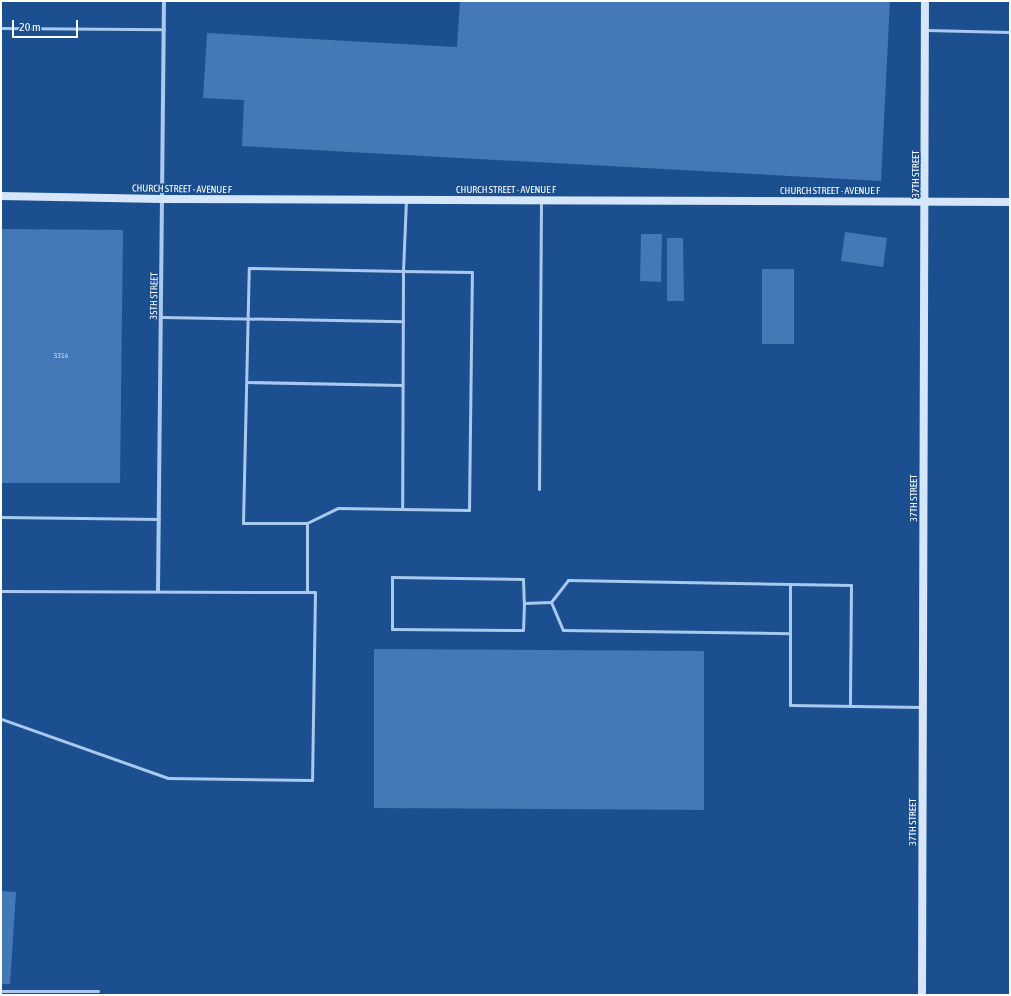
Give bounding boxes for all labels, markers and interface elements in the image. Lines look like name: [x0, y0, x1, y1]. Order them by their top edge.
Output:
scale bar: [14, 12, 80, 38]
text: 20 m: [19, 20, 41, 34]
street label: 37TH STREET: [910, 150, 922, 198]
street label: CHURCH STREET - AVENUE F: [132, 182, 232, 196]
street label: CHURCH STREET - AVENUE F: [456, 184, 556, 196]
street label: CHURCH STREET - AVENUE F: [780, 185, 880, 197]
street label: 35TH STREET: [148, 272, 160, 320]
house number: 3316: [53, 351, 69, 361]
street label: 37TH STREET: [908, 474, 920, 522]
street label: 37TH STREET: [907, 798, 919, 846]

